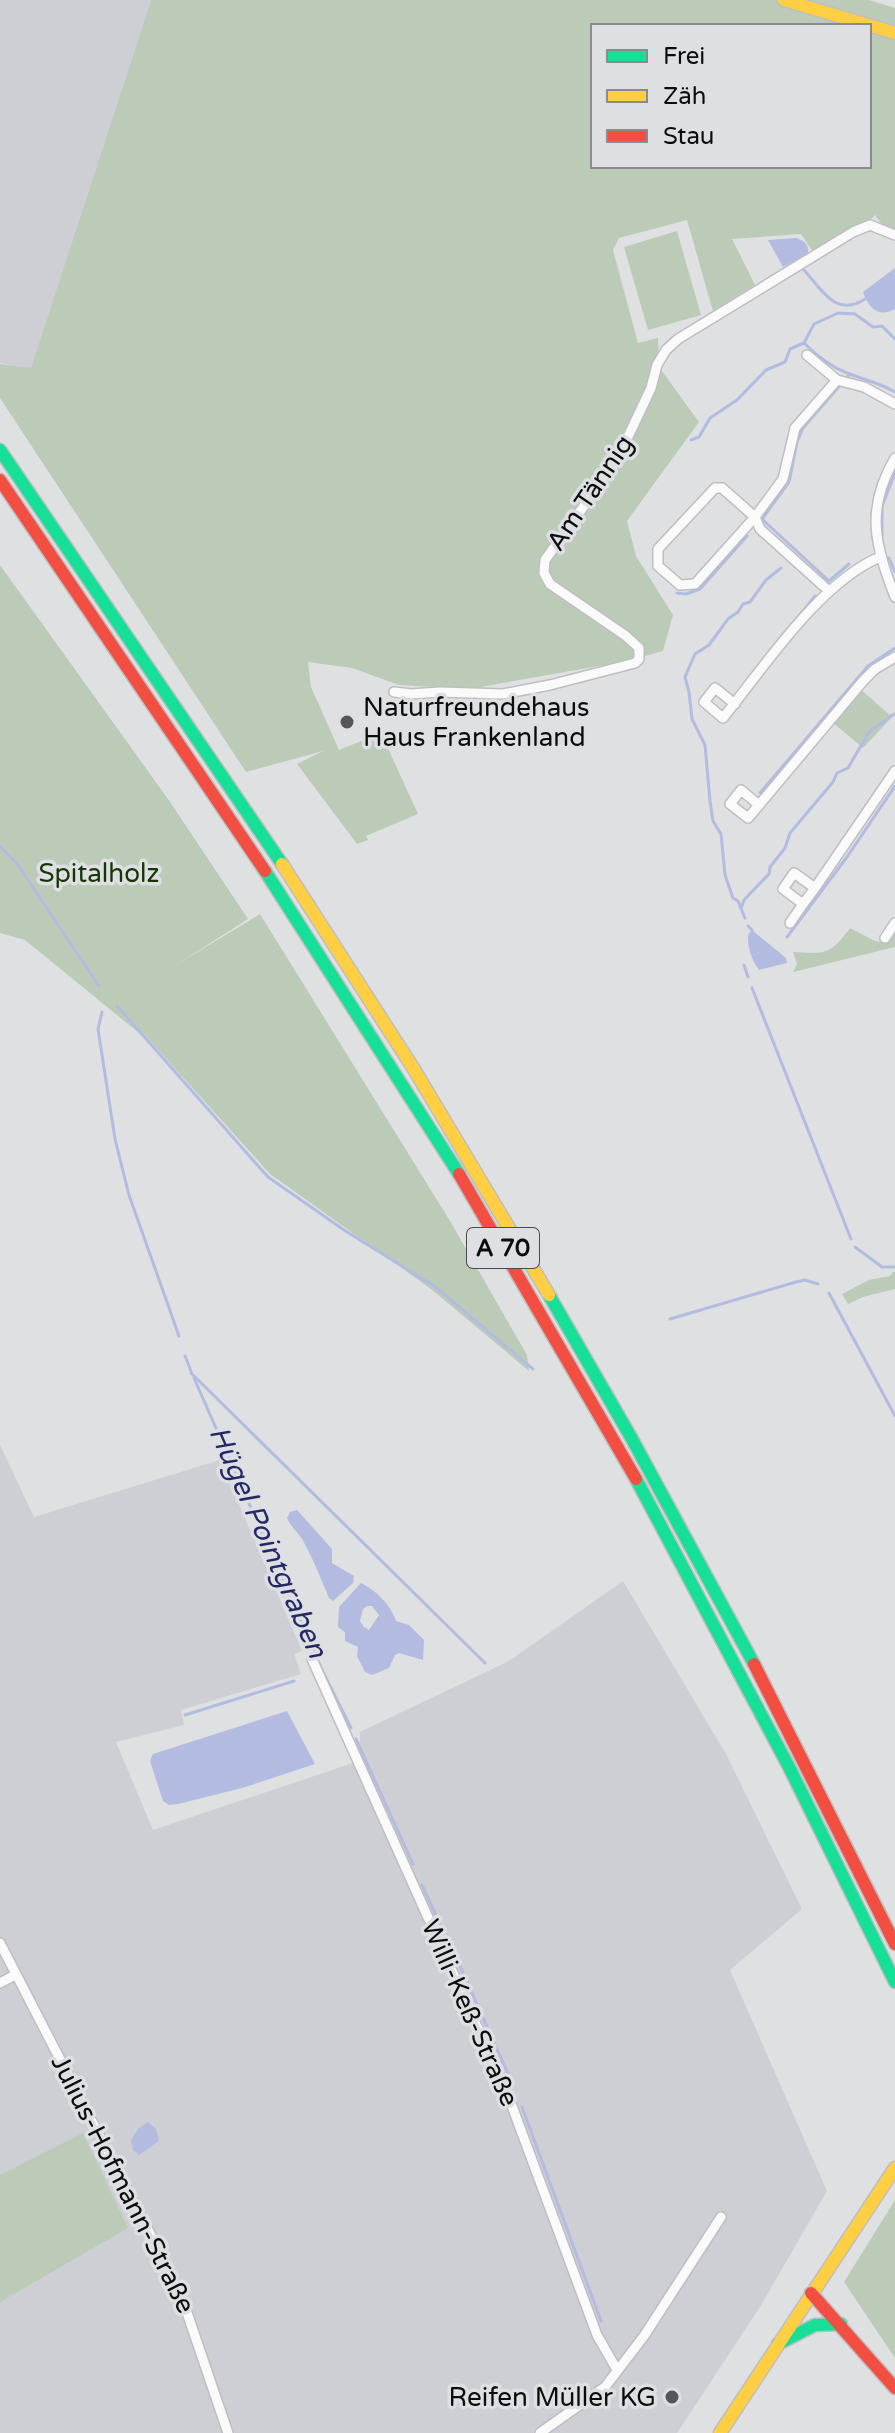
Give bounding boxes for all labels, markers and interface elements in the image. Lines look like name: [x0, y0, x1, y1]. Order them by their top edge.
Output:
legend: [591, 24, 871, 168]
text: Frei: [663, 42, 705, 71]
text: Zäh: [663, 82, 706, 111]
text: Stau: [663, 122, 714, 151]
street label: Am Tännig: [540, 429, 640, 557]
place label: Naturfreundehaus Haus Frankenland: [363, 692, 590, 753]
marker: Naturfreundehaus Haus Frankenland: [338, 713, 356, 731]
park label: Spitalholz: [39, 858, 159, 889]
road number: A 70: [467, 1228, 539, 1268]
water label: Hügel Pointgraben: [202, 1421, 335, 1664]
street label: Willi-Keß-Straße: [415, 1915, 525, 2111]
street label: Julius-Hofmann-Straße: [44, 2050, 202, 2318]
place label: Reifen Müller KG: [448, 2382, 656, 2413]
marker: Reifen Müller KG: [663, 2388, 681, 2406]

